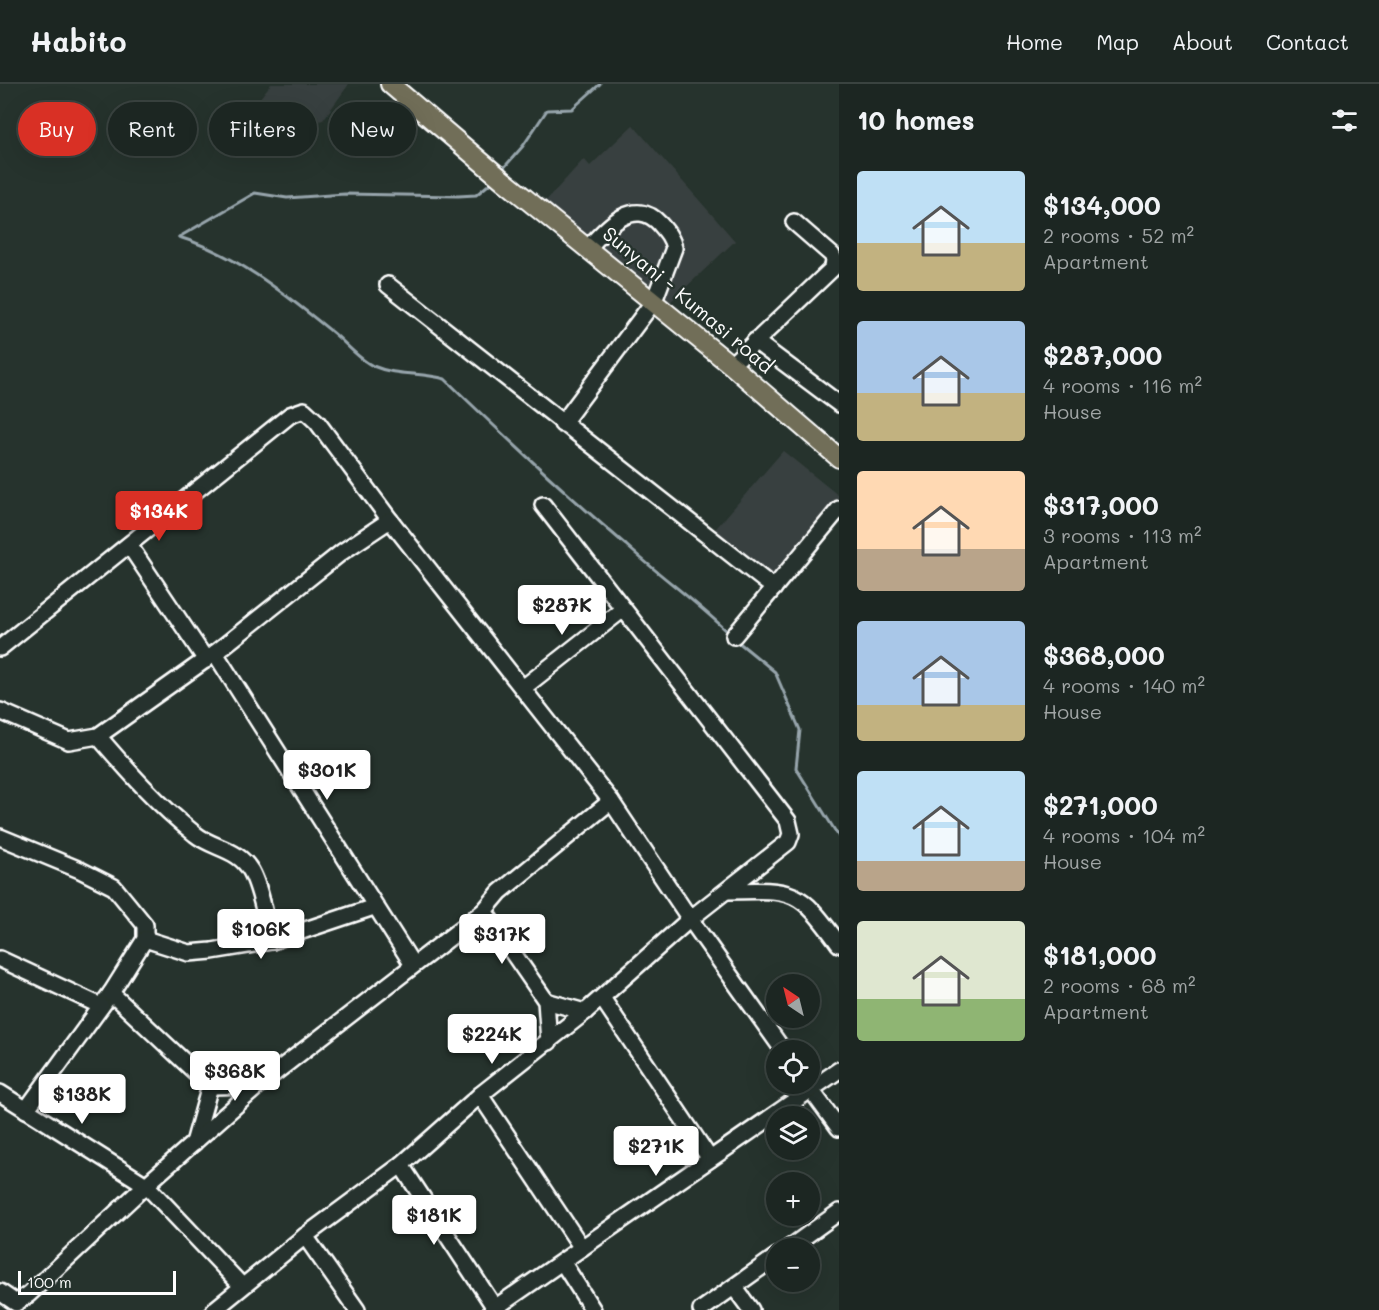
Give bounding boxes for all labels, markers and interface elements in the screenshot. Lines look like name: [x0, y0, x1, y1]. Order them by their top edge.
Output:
text: Habito: [30, 23, 126, 59]
text: Home: [1006, 28, 1063, 55]
text: Map: [1096, 28, 1139, 55]
text: About: [1172, 28, 1233, 55]
text: Contact: [1266, 28, 1349, 55]
chip: Buy: [18, 102, 96, 156]
chip: Rent: [108, 102, 197, 156]
chip: Filters: [209, 102, 317, 156]
chip: New: [329, 102, 416, 156]
text: 10 homes: [857, 103, 975, 137]
icon: filters: [1328, 104, 1361, 137]
text: $134,000: [1043, 188, 1161, 222]
icon: home: [905, 195, 977, 267]
street label: Sunyani - Kumasi road: [598, 220, 779, 378]
text: 2 rooms · 52 m²: [1043, 222, 1194, 248]
text: Apartment: [1043, 248, 1149, 274]
text: $287,000: [1043, 338, 1162, 372]
icon: home: [905, 345, 977, 417]
text: 4 rooms · 116 m²: [1043, 372, 1202, 398]
text: House: [1043, 398, 1102, 424]
text: $317,000: [1043, 488, 1159, 522]
pin: $134K: [117, 491, 201, 542]
icon: home: [905, 495, 977, 567]
text: $134K: [129, 497, 189, 523]
text: 3 rooms · 113 m²: [1043, 522, 1202, 548]
text: Apartment: [1043, 548, 1149, 574]
pin: $287K: [520, 585, 604, 636]
text: $287K: [532, 591, 592, 617]
text: $368,000: [1043, 638, 1165, 672]
icon: home: [905, 645, 977, 717]
text: 4 rooms · 140 m²: [1043, 672, 1205, 698]
text: House: [1043, 698, 1102, 724]
pin: $301K: [285, 750, 369, 801]
text: $301K: [297, 756, 357, 782]
text: $271,000: [1043, 788, 1158, 822]
icon: home: [905, 795, 977, 867]
text: 4 rooms · 104 m²: [1043, 822, 1205, 848]
text: House: [1043, 848, 1102, 874]
pin: $106K: [219, 909, 303, 960]
pin: $317K: [460, 914, 544, 965]
text: $106K: [231, 915, 291, 941]
text: $317K: [473, 920, 531, 946]
text: $181,000: [1043, 938, 1156, 972]
icon: home: [905, 945, 977, 1017]
text: 2 rooms · 68 m²: [1043, 972, 1196, 998]
north arrow: [766, 974, 820, 1028]
map controls: [766, 974, 820, 1292]
text: Apartment: [1043, 998, 1149, 1024]
pin: $224K: [450, 1014, 534, 1065]
text: $224K: [462, 1020, 522, 1046]
button: locate: [766, 1040, 820, 1094]
pin: $368K: [193, 1051, 277, 1102]
text: $368K: [204, 1057, 266, 1083]
pin: $138K: [40, 1074, 124, 1125]
text: $138K: [53, 1080, 111, 1106]
button: layers: [766, 1106, 820, 1160]
pin: $271K: [614, 1126, 698, 1177]
text: $271K: [628, 1132, 684, 1158]
button: +: [766, 1172, 820, 1226]
pin: $181K: [392, 1195, 476, 1246]
text: $181K: [406, 1201, 462, 1227]
button: −: [766, 1238, 820, 1292]
scale bar: [18, 1268, 176, 1296]
text: 100 m: [27, 1271, 72, 1292]

